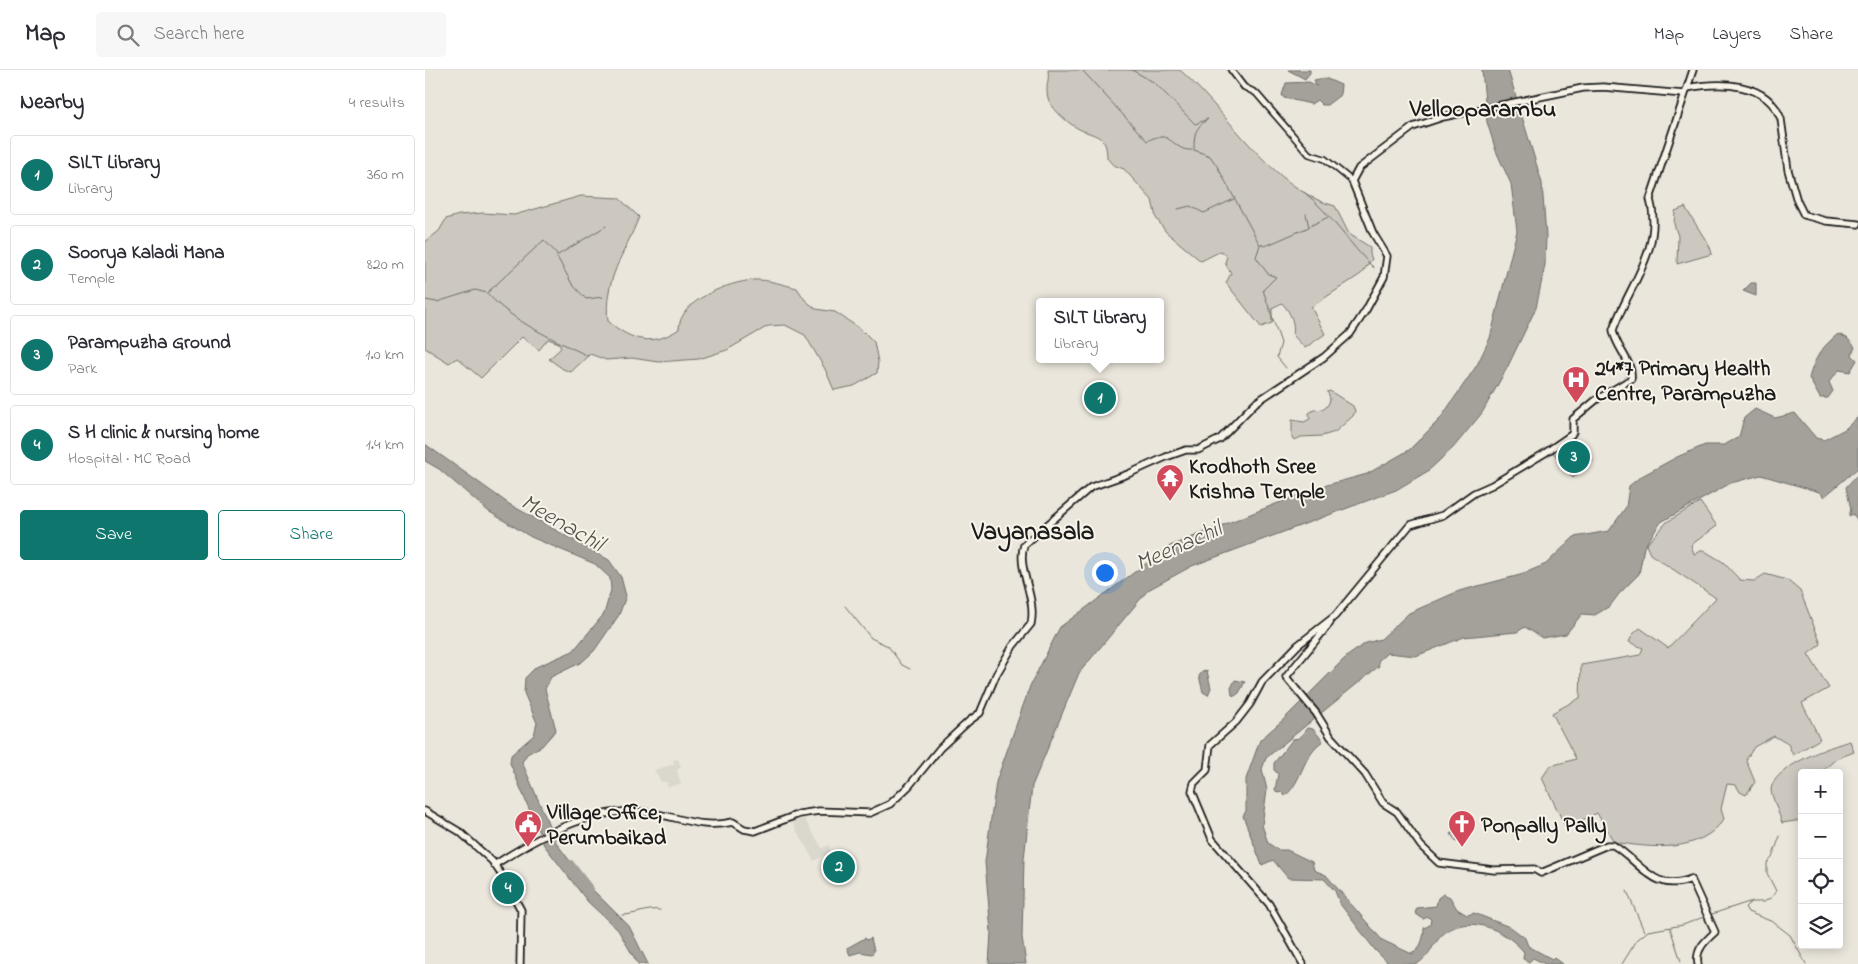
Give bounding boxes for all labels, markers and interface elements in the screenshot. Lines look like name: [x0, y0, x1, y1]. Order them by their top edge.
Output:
search box: [96, 12, 446, 57]
text: Map: [25, 17, 66, 52]
icon: search: [114, 21, 142, 49]
text: Search here: [154, 21, 245, 48]
text: Map: [1654, 22, 1684, 48]
text: Layers: [1712, 22, 1762, 48]
text: Share: [1790, 22, 1833, 48]
text: Nearby: [20, 88, 84, 118]
text: 4 results: [349, 91, 405, 115]
district label: Vellooparambu: [1409, 93, 1557, 128]
text: SILT Library: [68, 150, 160, 177]
text: 1: [34, 163, 40, 187]
text: 360 m: [367, 163, 404, 187]
text: Library: [68, 177, 113, 201]
text: Soorya Kaladi Mana: [68, 240, 225, 267]
text: 2: [33, 253, 41, 277]
text: 820 m: [367, 253, 404, 277]
text: Temple: [68, 267, 115, 291]
popup: [1036, 298, 1164, 363]
text: SILT Library: [1054, 305, 1146, 332]
text: Parampuzha Ground: [68, 330, 231, 357]
text: Library: [1054, 332, 1099, 356]
text: 3: [34, 343, 40, 367]
text: 1.0 km: [365, 343, 404, 367]
place label: 24*7 Primary Health Centre, Parampuzha: [1594, 354, 1776, 411]
text: Park: [68, 357, 97, 381]
hospital icon: 24*7 Primary Health Centre, Parampuzha: [1561, 365, 1591, 404]
pin: 1: [1084, 379, 1116, 417]
text: S H clinic & nursing home: [68, 420, 259, 447]
text: 4: [34, 433, 40, 457]
text: 1.4 km: [366, 433, 404, 457]
pin: 3: [1558, 438, 1590, 476]
text: Hospital · MC Road: [68, 447, 191, 471]
place label: Krodhoth Sree Krishna Temple: [1189, 452, 1326, 509]
temple icon: Krodhoth Sree Krishna Temple: [1155, 463, 1185, 502]
water label: Meenachil: [513, 486, 613, 564]
button: Save: [20, 510, 208, 560]
button: Share: [218, 510, 405, 560]
water label: Meenachil: [1130, 512, 1231, 582]
district label: Vayanasala: [971, 515, 1094, 552]
your location: [1092, 560, 1118, 586]
map controls: [1798, 769, 1843, 949]
button: +: [1798, 769, 1843, 814]
place label: Village Office, Perumbaikad: [546, 798, 667, 855]
public building icon: Village Office, Perumbaikad: [513, 809, 543, 848]
church icon: Ponpally Pally: [1447, 809, 1477, 848]
place label: Ponpally Pally: [1481, 811, 1607, 844]
button: −: [1798, 814, 1843, 859]
pin: 2: [823, 848, 855, 886]
button: locate: [1798, 859, 1843, 904]
pin: 4: [492, 869, 524, 907]
button: layers: [1798, 904, 1843, 949]

